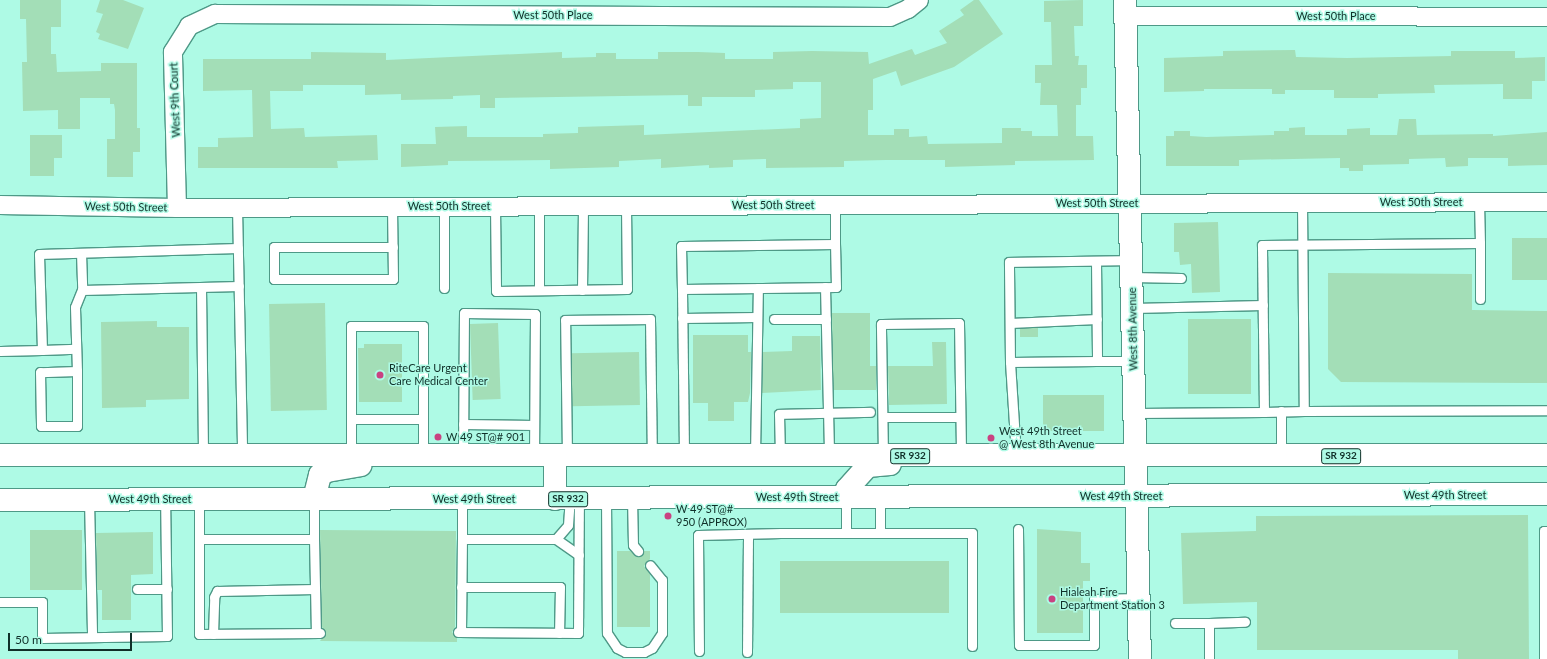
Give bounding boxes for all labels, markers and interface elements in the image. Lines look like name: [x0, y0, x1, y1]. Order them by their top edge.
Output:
street label: West 50th Place: [513, 8, 593, 22]
street label: West 50th Place: [1296, 9, 1376, 23]
street label: West 9th Court: [167, 62, 183, 138]
street label: West 50th Street: [1380, 195, 1462, 209]
street label: West 50th Street: [1056, 196, 1138, 210]
street label: West 50th Street: [732, 198, 814, 212]
street label: West 50th Street: [408, 199, 490, 213]
street label: West 50th Street: [85, 200, 167, 214]
street label: West 8th Avenue: [1126, 287, 1140, 371]
place label: RiteCare Urgent Care Medical Center: [389, 362, 488, 388]
marker: RiteCare Urgent Care Medical Center: [374, 369, 386, 381]
place label: West 49th Street @ West 8th Avenue: [999, 425, 1095, 451]
place label: W 49 ST@# 901: [446, 430, 525, 444]
marker: W 49 ST@# 901: [433, 432, 443, 442]
marker: West 49th Street @ West 8th Avenue: [986, 433, 996, 443]
road number: SR 932: [890, 448, 930, 464]
road number: SR 932: [1321, 448, 1361, 464]
street label: West 49th Street: [1404, 488, 1486, 502]
street label: West 49th Street: [1080, 489, 1162, 503]
street label: West 49th Street: [756, 490, 838, 504]
road number: SR 932: [548, 491, 588, 507]
street label: West 49th Street: [109, 492, 191, 506]
street label: West 49th Street: [433, 492, 515, 506]
place label: W 49 ST@# 950 (APPROX): [676, 503, 747, 529]
marker: W 49 ST@# 950 (APPROX): [663, 511, 673, 521]
place label: Hialeah Fire Department Station 3: [1060, 586, 1165, 612]
marker: Hialeah Fire Department Station 3: [1047, 594, 1057, 604]
scale bar: [10, 625, 134, 651]
text: 50 m: [15, 632, 42, 647]

